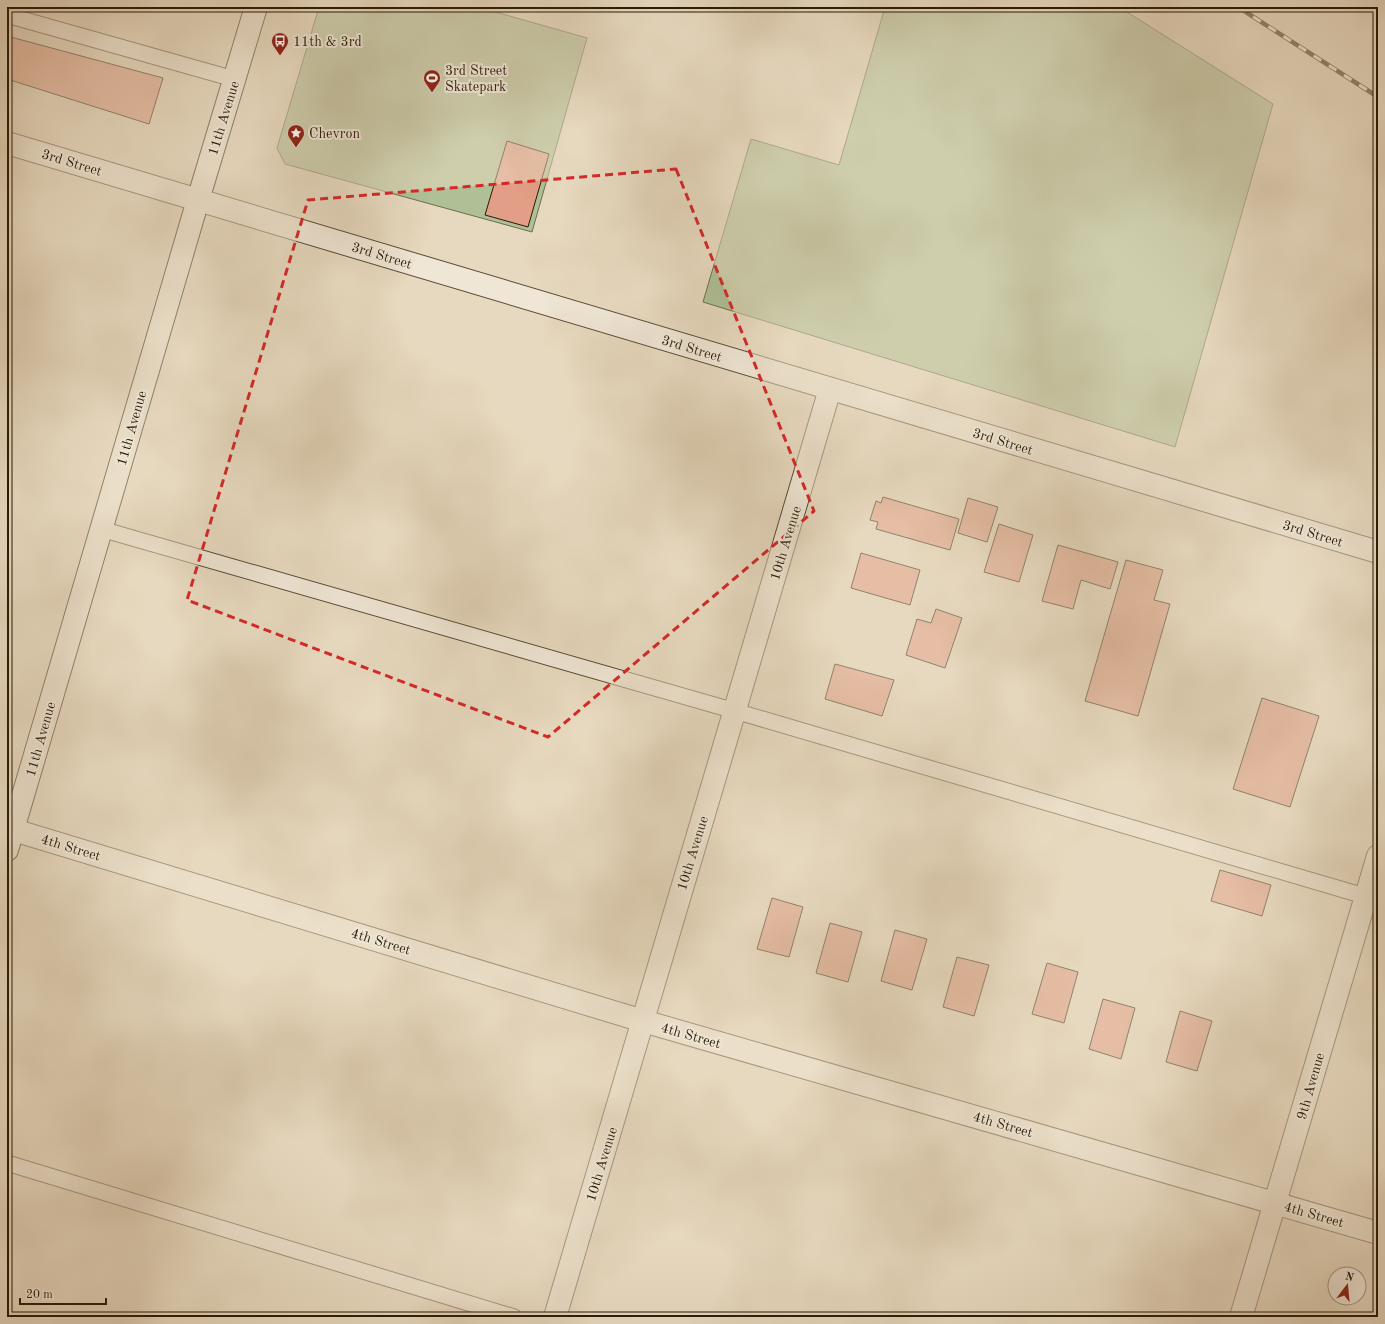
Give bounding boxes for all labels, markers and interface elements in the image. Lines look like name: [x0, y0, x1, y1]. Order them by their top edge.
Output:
bus stop icon: 11th & 3rd: [270, 31, 290, 56]
place label: 11th & 3rd: [293, 35, 362, 49]
place label: 3rd Street Skatepark: [445, 64, 507, 94]
sports icon: 3rd Street Skatepark: [422, 68, 442, 93]
street label: 11th Avenue: [206, 79, 242, 157]
place icon: Chevron: [286, 123, 306, 148]
place label: Chevron: [309, 127, 361, 141]
street label: 3rd Street: [40, 147, 104, 179]
street label: 3rd Street: [350, 240, 414, 272]
street label: 3rd Street: [660, 333, 724, 365]
street label: 11th Avenue: [115, 389, 149, 467]
street label: 3rd Street: [971, 426, 1035, 458]
street label: 10th Avenue: [768, 504, 804, 582]
street label: 3rd Street: [1281, 518, 1345, 550]
street label: 11th Avenue: [24, 700, 58, 778]
street label: 10th Avenue: [675, 814, 711, 892]
street label: 4th Street: [39, 832, 102, 864]
street label: 4th Street: [349, 926, 412, 958]
street label: 4th Street: [659, 1021, 722, 1051]
street label: 9th Avenue: [1295, 1051, 1327, 1121]
street label: 4th Street: [971, 1110, 1034, 1140]
street label: 10th Avenue: [584, 1125, 620, 1203]
street label: 4th Street: [1282, 1200, 1345, 1230]
north arrow: [1327, 1266, 1367, 1306]
text: N: [1344, 1271, 1355, 1284]
scale bar: [20, 1280, 106, 1306]
text: 20 m: [26, 1289, 53, 1301]

